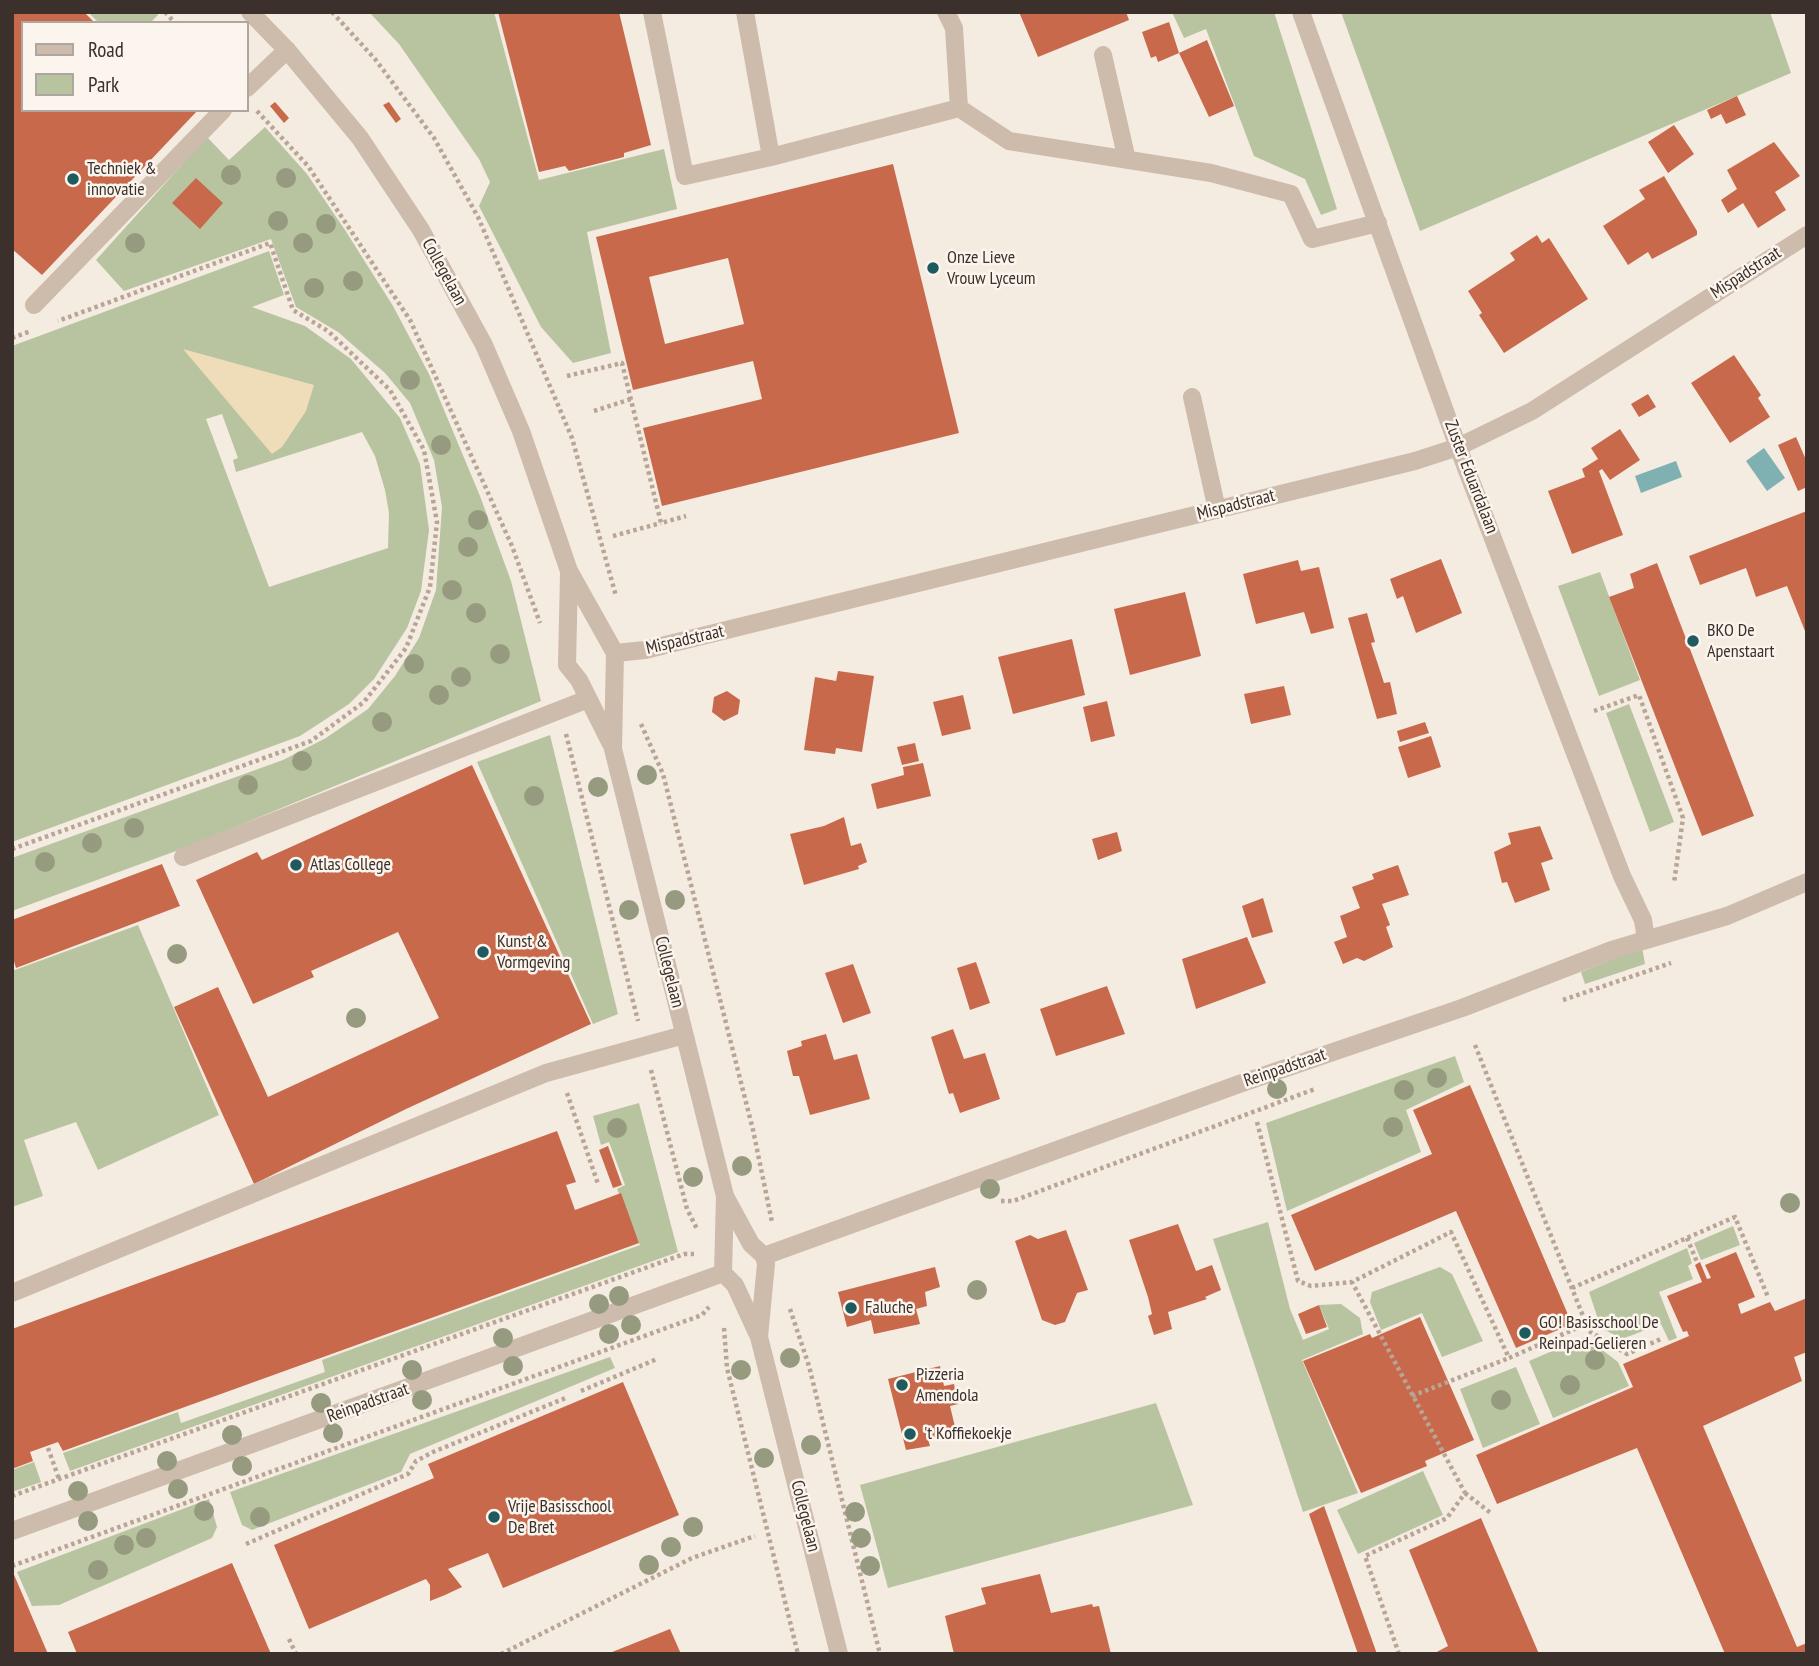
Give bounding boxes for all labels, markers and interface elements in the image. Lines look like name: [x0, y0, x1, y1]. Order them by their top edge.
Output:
legend: [21, 21, 248, 112]
text: Road: [88, 36, 124, 63]
text: Park: [88, 71, 119, 98]
place label: Techniek & innovatie: [87, 158, 157, 200]
marker: Techniek & innovatie: [65, 171, 81, 187]
street label: Collegelaan: [417, 235, 471, 309]
street label: Mispadstraat: [1707, 242, 1785, 304]
place label: Onze Lieve Vrouw Lyceum: [947, 247, 1035, 290]
marker: Onze Lieve Vrouw Lyceum: [925, 260, 941, 276]
street label: Zuster Eduardalaan: [1440, 417, 1502, 537]
street label: Mispadstraat: [1195, 485, 1277, 525]
place label: BKO De Apenstaart: [1707, 620, 1774, 662]
street label: Mispadstraat: [644, 621, 726, 659]
marker: BKO De Apenstaart: [1685, 633, 1701, 649]
place label: Atlas College: [310, 854, 391, 876]
marker: Atlas College: [288, 857, 304, 873]
place label: Kunst & Vormgeving: [497, 931, 570, 974]
street label: Collegelaan: [650, 934, 688, 1010]
marker: Kunst & Vormgeving: [475, 944, 491, 960]
street label: Reinpadstraat: [1241, 1044, 1329, 1092]
place label: Faluche: [865, 1297, 913, 1319]
marker: Faluche: [843, 1300, 859, 1316]
place label: GO! Basisschool De Reinpad-Gelieren: [1539, 1312, 1659, 1354]
marker: GO! Basisschool De Reinpad-Gelieren: [1517, 1325, 1533, 1341]
place label: Pizzeria Amendola: [916, 1364, 979, 1406]
marker: Pizzeria Amendola: [894, 1377, 910, 1393]
street label: Reinpadstraat: [324, 1378, 412, 1428]
place label: 't Koffiekoekje: [924, 1423, 1012, 1445]
marker: 't Koffiekoekje: [902, 1426, 918, 1442]
street label: Collegelaan: [786, 1478, 824, 1554]
place label: Vrije Basisschool De Bret: [508, 1496, 611, 1538]
marker: Vrije Basisschool De Bret: [486, 1509, 502, 1525]

